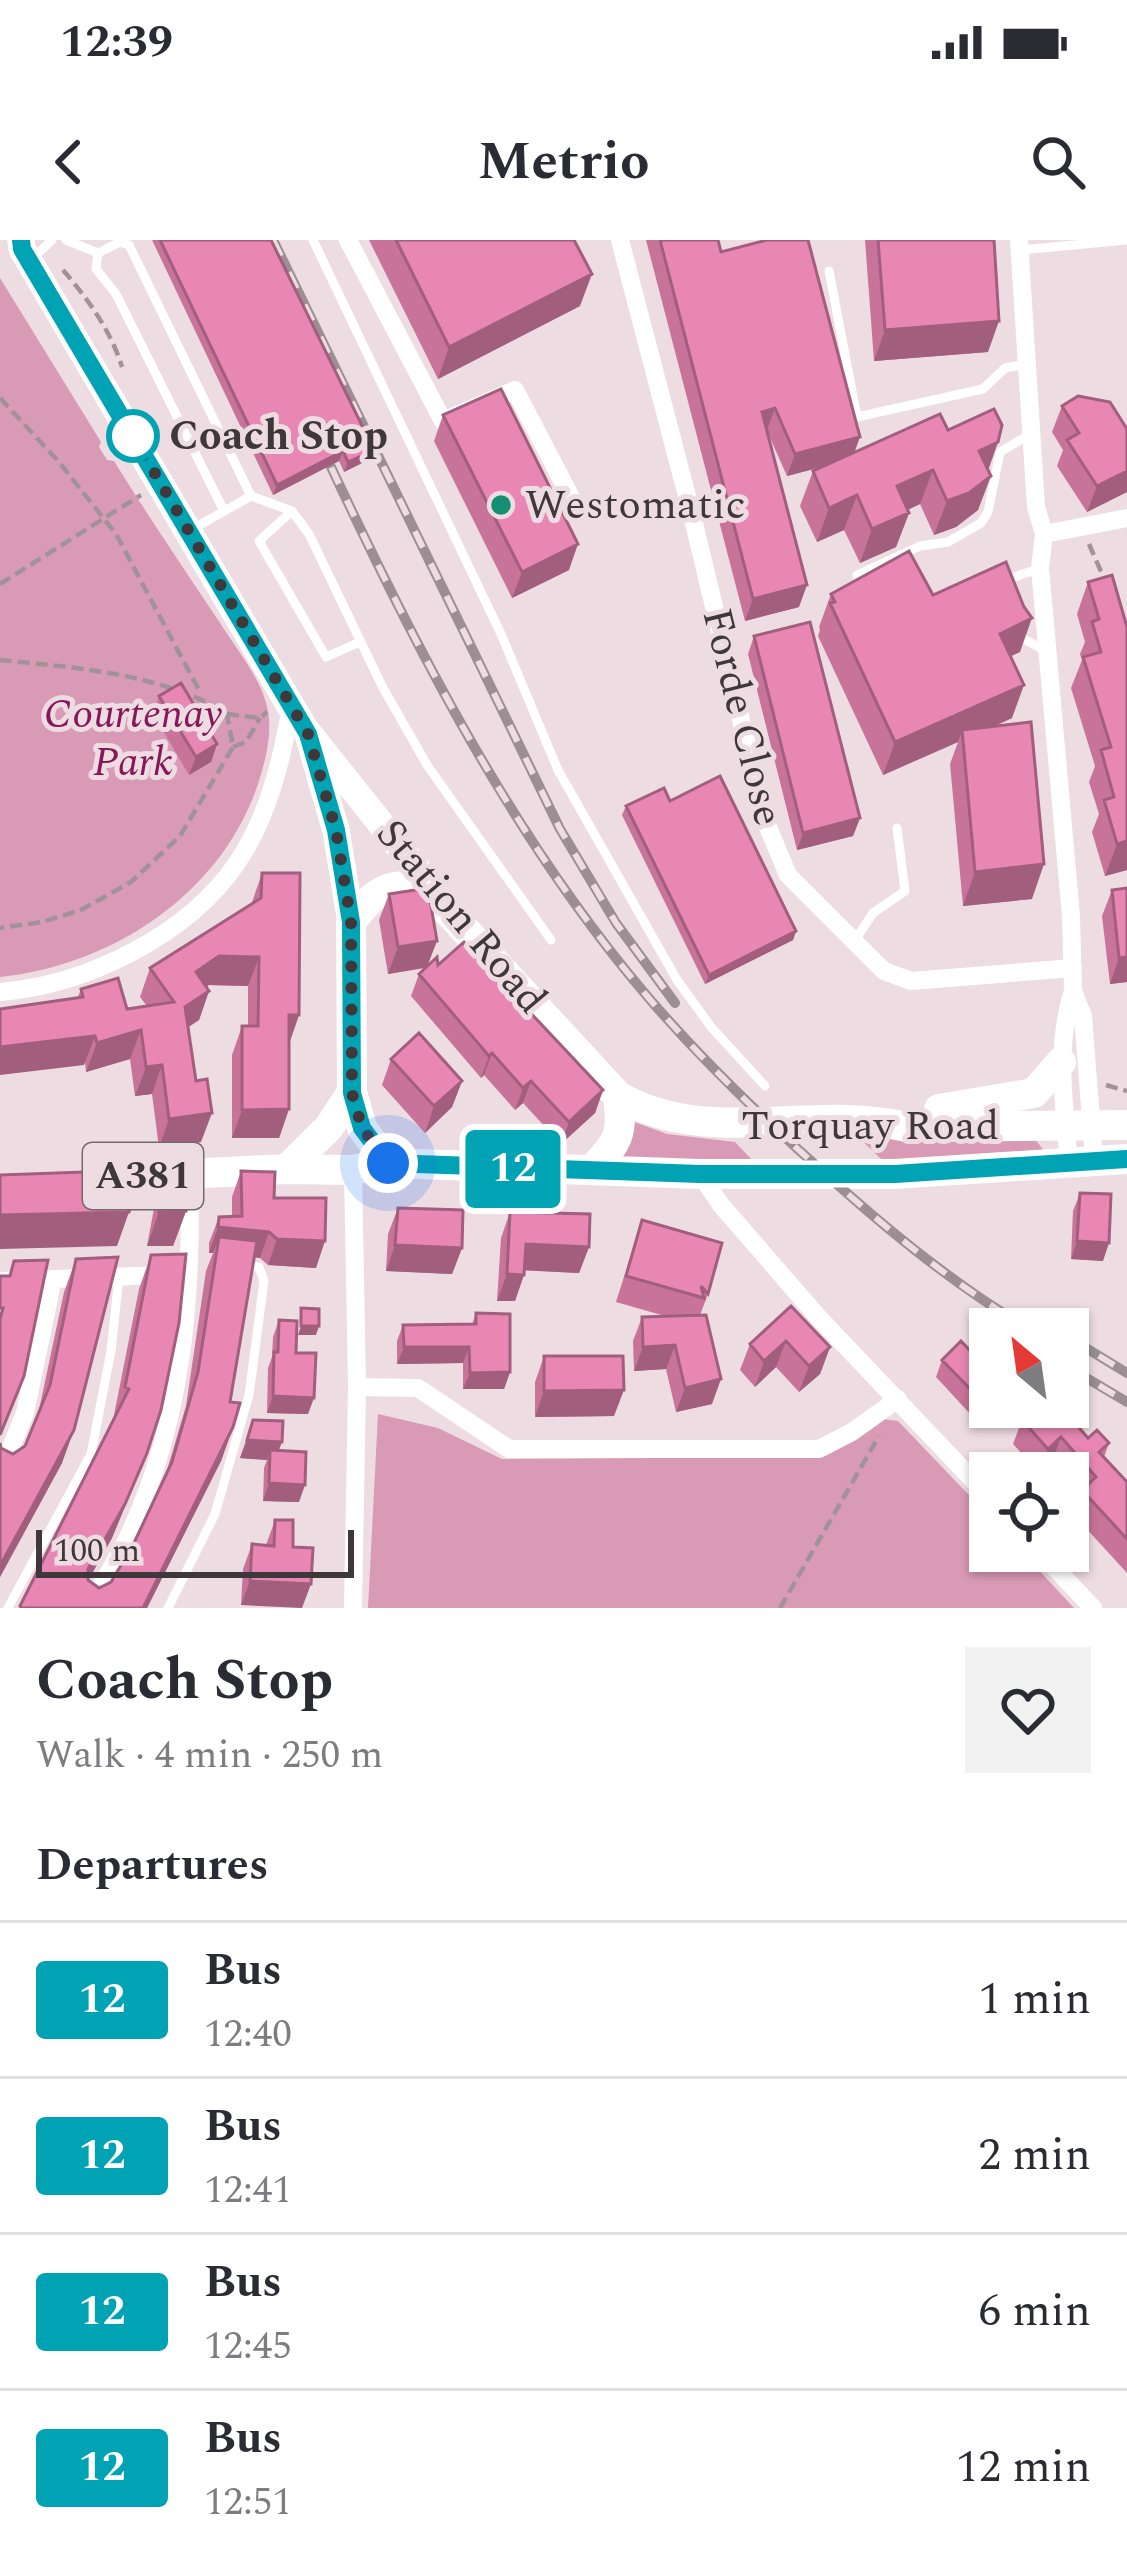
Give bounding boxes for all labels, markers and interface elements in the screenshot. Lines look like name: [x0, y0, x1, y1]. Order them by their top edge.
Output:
text: 12:39: [60, 8, 173, 77]
text: Metrio: [477, 121, 650, 203]
icon: back: [36, 129, 102, 195]
icon: search: [1025, 129, 1091, 195]
place label: Coach Stop: [169, 405, 388, 468]
marker: Coach Stop: [108, 411, 158, 461]
place label: Westomatic: [525, 474, 746, 537]
marker: Westomatic: [488, 492, 514, 518]
street label: Forde Close: [685, 602, 799, 832]
park label: Courtenay Park: [44, 683, 222, 794]
street label: Station Road: [360, 805, 562, 1029]
street label: Torquay Road: [741, 1095, 999, 1158]
line badge: 12: [459, 1130, 567, 1208]
your location: [358, 1133, 418, 1193]
text: 12: [489, 1137, 537, 1200]
road number: A381: [83, 1143, 203, 1209]
north arrow: [969, 1308, 1089, 1428]
map controls: [969, 1308, 1089, 1572]
button: locate: [969, 1452, 1089, 1572]
scale bar: [36, 1524, 354, 1577]
text: 100 m: [54, 1526, 140, 1576]
text: Coach Stop: [36, 1638, 333, 1724]
button: heart: [965, 1647, 1091, 1773]
text: Walk · 4 min · 250 m: [36, 1726, 383, 1785]
text: Departures: [36, 1831, 269, 1900]
text: Bus: [204, 1936, 282, 2005]
text: 1 min: [978, 1965, 1091, 2034]
text: 12: [78, 1968, 126, 2031]
text: 12:40: [204, 2005, 292, 2064]
text: Bus: [204, 2092, 282, 2161]
text: 2 min: [978, 2121, 1091, 2190]
text: 12: [78, 2124, 126, 2187]
text: 12:41: [204, 2161, 292, 2220]
text: Bus: [204, 2248, 282, 2317]
text: 6 min: [978, 2277, 1091, 2346]
text: 12: [78, 2280, 126, 2343]
text: 12:45: [204, 2317, 292, 2376]
text: Bus: [204, 2404, 282, 2473]
text: 12 min: [956, 2433, 1091, 2502]
text: 12: [78, 2436, 126, 2499]
text: 12:51: [204, 2473, 292, 2532]

